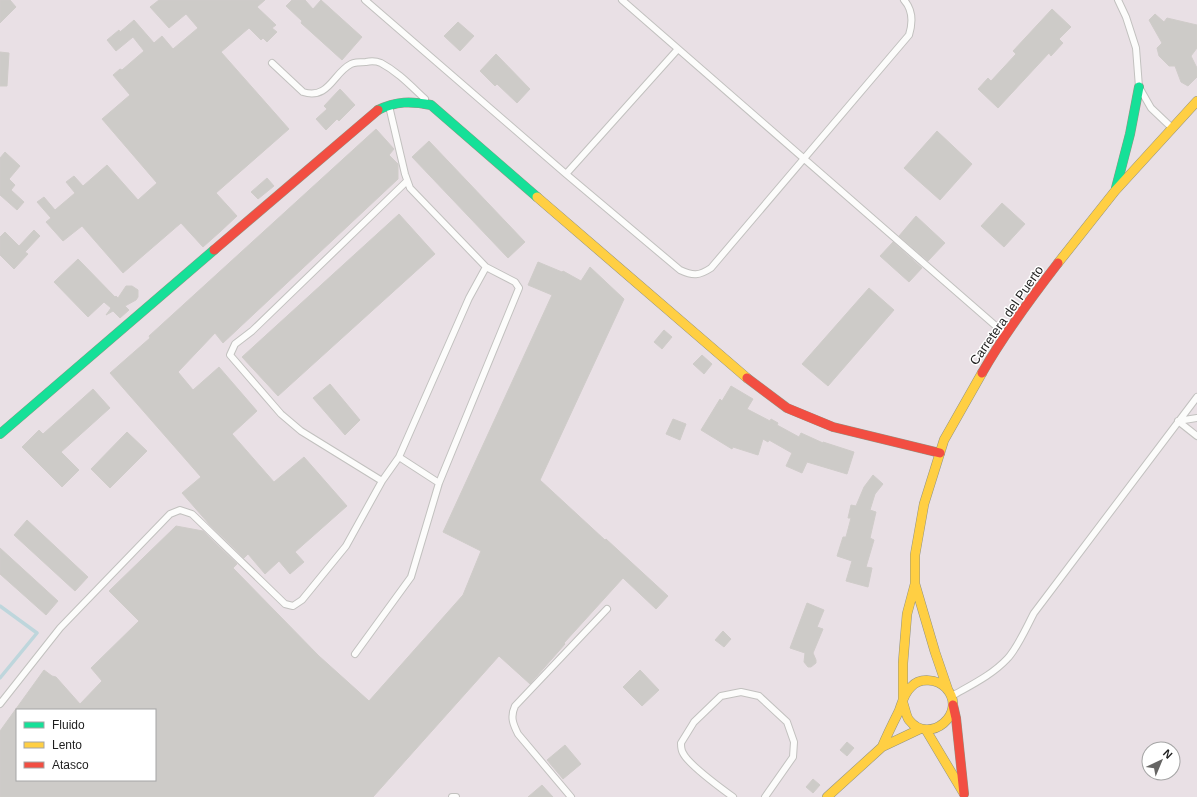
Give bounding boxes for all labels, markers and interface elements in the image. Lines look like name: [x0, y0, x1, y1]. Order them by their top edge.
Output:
street label: Carretera del Puerto: [966, 263, 1046, 368]
legend: [16, 709, 156, 781]
text: Fluido: [52, 718, 85, 732]
text: Lento: [52, 738, 82, 752]
north arrow: [1141, 741, 1181, 781]
text: N: [1161, 747, 1175, 761]
text: Atasco: [52, 758, 89, 772]

